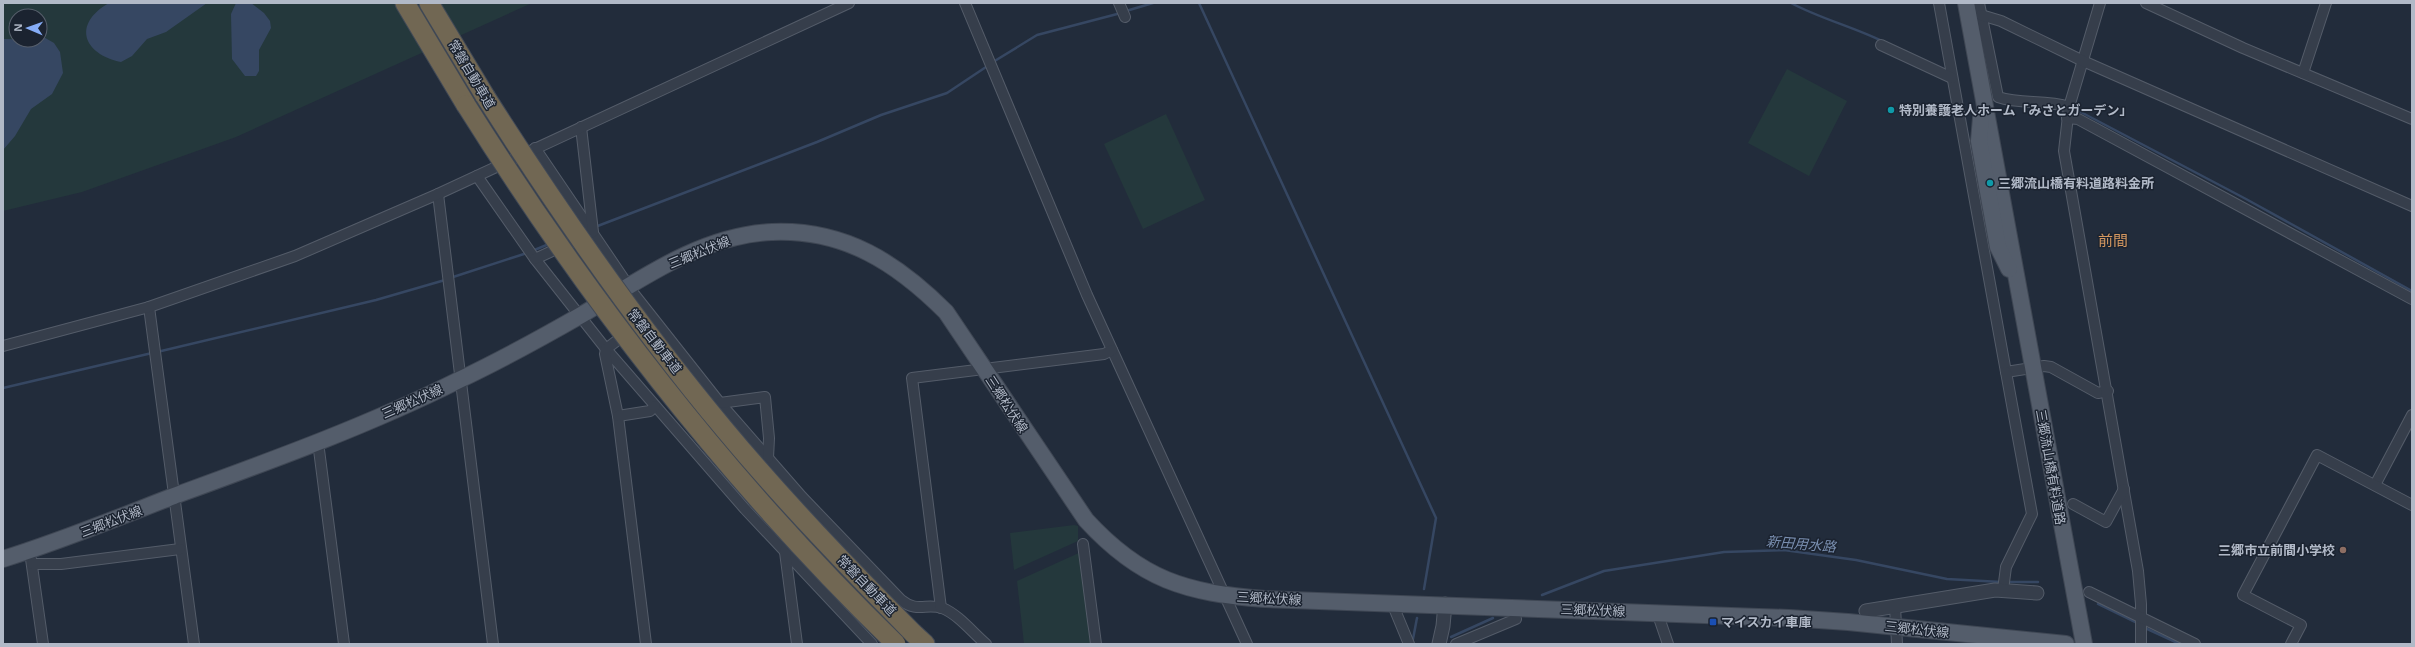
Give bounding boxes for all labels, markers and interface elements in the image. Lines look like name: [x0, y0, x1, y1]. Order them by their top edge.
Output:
north arrow: [8, 8, 48, 48]
text: N: [12, 23, 24, 32]
street label: 常磐自動車道: [445, 37, 498, 112]
place label: 特別養護老人ホーム「みさとガーデン」: [1899, 103, 2133, 118]
marker: 特別養護老人ホーム「みさとガーデン」: [1886, 105, 1896, 115]
place label: 三郷流山橋有料道路料金所: [1998, 176, 2154, 191]
marker: 三郷流山橋有料道路料金所: [1985, 178, 1995, 188]
district label: 前間: [2098, 232, 2128, 249]
street label: 三郷松伏線: [666, 233, 732, 272]
street label: 常磐自動車道: [625, 306, 685, 377]
street label: 三郷松伏線: [983, 373, 1031, 436]
street label: 三郷松伏線: [379, 381, 445, 422]
street label: 三郷流山橋有料道路: [2033, 408, 2068, 526]
street label: 三郷松伏線: [78, 503, 144, 540]
water label: 新田用水路: [1765, 533, 1838, 555]
place label: 三郷市立前間小学校: [2218, 543, 2335, 558]
marker: 三郷市立前間小学校: [2338, 545, 2348, 555]
street label: 常磐自動車道: [834, 552, 899, 619]
street label: 三郷松伏線: [1236, 589, 1302, 608]
street label: 三郷松伏線: [1560, 602, 1626, 619]
place label: マイスカイ車庫: [1721, 615, 1812, 630]
marker: マイスカイ車庫: [1708, 617, 1718, 627]
street label: 三郷松伏線: [1884, 619, 1950, 640]

